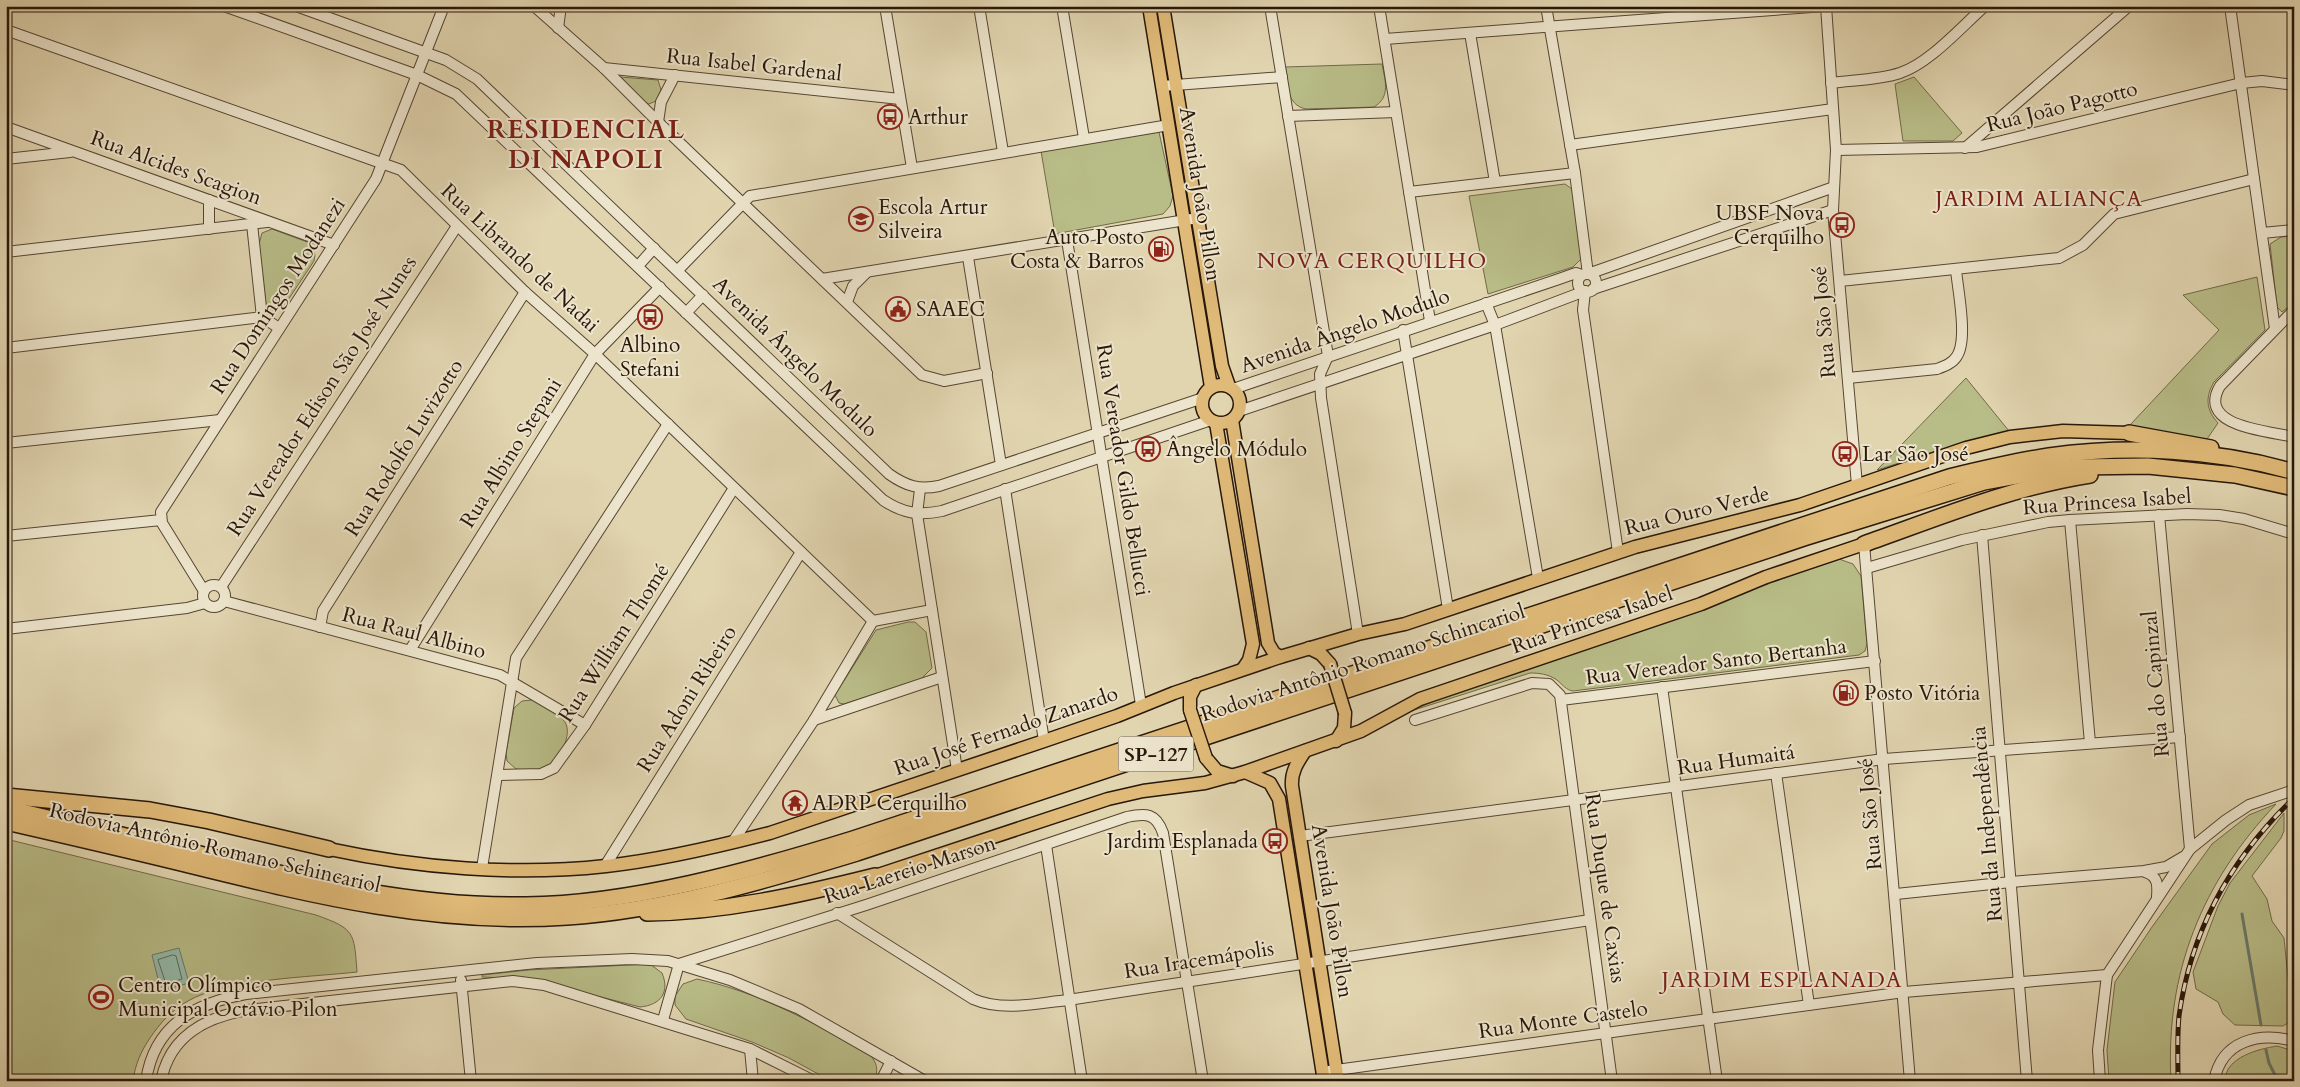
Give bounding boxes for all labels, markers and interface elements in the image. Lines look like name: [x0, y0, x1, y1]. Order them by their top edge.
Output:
street label: Rua Isabel Gardenal: [665, 41, 843, 89]
street label: Rua João Pagotto: [1983, 74, 2141, 140]
place label: Arthur: [908, 103, 968, 132]
bus stop icon: Arthur: [877, 104, 903, 130]
street label: Avenida João Pillon: [1172, 105, 1228, 283]
district label: RESIDENCIAL DI NAPOLI: [487, 112, 685, 177]
street label: Rua Alcides Scagion: [86, 124, 266, 212]
street label: Rua Librando de Nadai: [434, 177, 606, 339]
district label: JARDIM ALIANÇA: [1932, 184, 2143, 214]
street label: Rua Domingos Modanezi: [204, 192, 353, 400]
place label: Escola Artur Silveira: [878, 193, 988, 246]
place label: UBSF Nova Cerquilho: [1715, 199, 1824, 252]
school or university icon: Escola Artur Silveira: [848, 206, 874, 232]
bus stop icon: UBSF Nova Cerquilho: [1829, 212, 1855, 238]
place label: Auto Posto Costa & Barros: [1010, 223, 1144, 276]
fuel station icon: Auto Posto Costa & Barros: [1148, 236, 1174, 262]
district label: NOVA CERQUILHO: [1257, 246, 1487, 276]
street label: Rua Vereador Edison São José Nunes: [220, 250, 424, 542]
street label: Rua São José: [1805, 265, 1843, 379]
street label: Avenida Ângelo Modulo: [706, 270, 884, 444]
street label: Avenida Ângelo Modulo: [1236, 281, 1454, 381]
place label: SAAEC: [916, 295, 985, 324]
public building icon: SAAEC: [885, 296, 911, 322]
bus stop icon: Albino Stefani: [637, 304, 663, 330]
place label: Albino Stefani: [620, 331, 680, 384]
street label: Rua Vereador Gildo Bellucci: [1089, 342, 1157, 598]
street label: Rua Rodolfo Luvizotto: [338, 354, 470, 542]
street label: Rua Albino Stepani: [453, 372, 569, 534]
place label: Ângelo Módulo: [1166, 435, 1307, 464]
bus stop icon: Ângelo Módulo: [1135, 436, 1161, 462]
place label: Lar São José: [1862, 440, 1969, 469]
bus stop icon: Lar São José: [1832, 441, 1858, 467]
street label: Rua Ouro Verde: [1621, 479, 1773, 543]
street label: Rua Princesa Isabel: [2022, 482, 2192, 522]
street label: Rua William Thomé: [552, 558, 676, 728]
street label: Rua Princesa Isabel: [1507, 579, 1677, 661]
street label: Rodovia Antônio Romano Schincariol: [1197, 597, 1529, 729]
street label: Rua Raul Albino: [339, 600, 489, 666]
street label: Rua do Capinzal: [2135, 610, 2177, 758]
street label: Rua Adoni Ribeiro: [630, 620, 744, 778]
street label: Rua Vereador Santo Bertanha: [1584, 632, 1848, 692]
street label: Rua José Fernado Zanardo: [890, 679, 1122, 783]
place label: Posto Vitória: [1864, 679, 1980, 708]
fuel station icon: Posto Vitória: [1833, 680, 1859, 706]
street label: Rua da Independência: [1964, 725, 2010, 923]
road number: SP-127: [1118, 736, 1194, 772]
street label: Rua Humaitá: [1675, 737, 1797, 783]
street label: Rua São José: [1851, 757, 1889, 871]
place label: ADRP Cerquilho: [812, 789, 967, 818]
temple icon: ADRP Cerquilho: [782, 790, 808, 816]
street label: Rua Duque de Caxias: [1577, 791, 1633, 985]
street label: Rodovia Antônio Romano Schincariol: [46, 796, 384, 900]
street label: Avenida João Pillon: [1304, 822, 1360, 1000]
place label: Jardim Esplanada: [1104, 827, 1258, 856]
bus stop icon: Jardim Esplanada: [1262, 828, 1288, 854]
street label: Rua Laercio Marson: [820, 829, 1000, 911]
street label: Rua Iracemápolis: [1122, 934, 1276, 986]
district label: JARDIM ESPLANADA: [1659, 965, 1902, 995]
place label: Centro Olímpico Municipal Octávio Pilon: [118, 971, 338, 1024]
sports icon: Centro Olímpico Municipal Octávio Pilon: [88, 984, 114, 1010]
street label: Rua Monte Castelo: [1476, 994, 1650, 1046]

